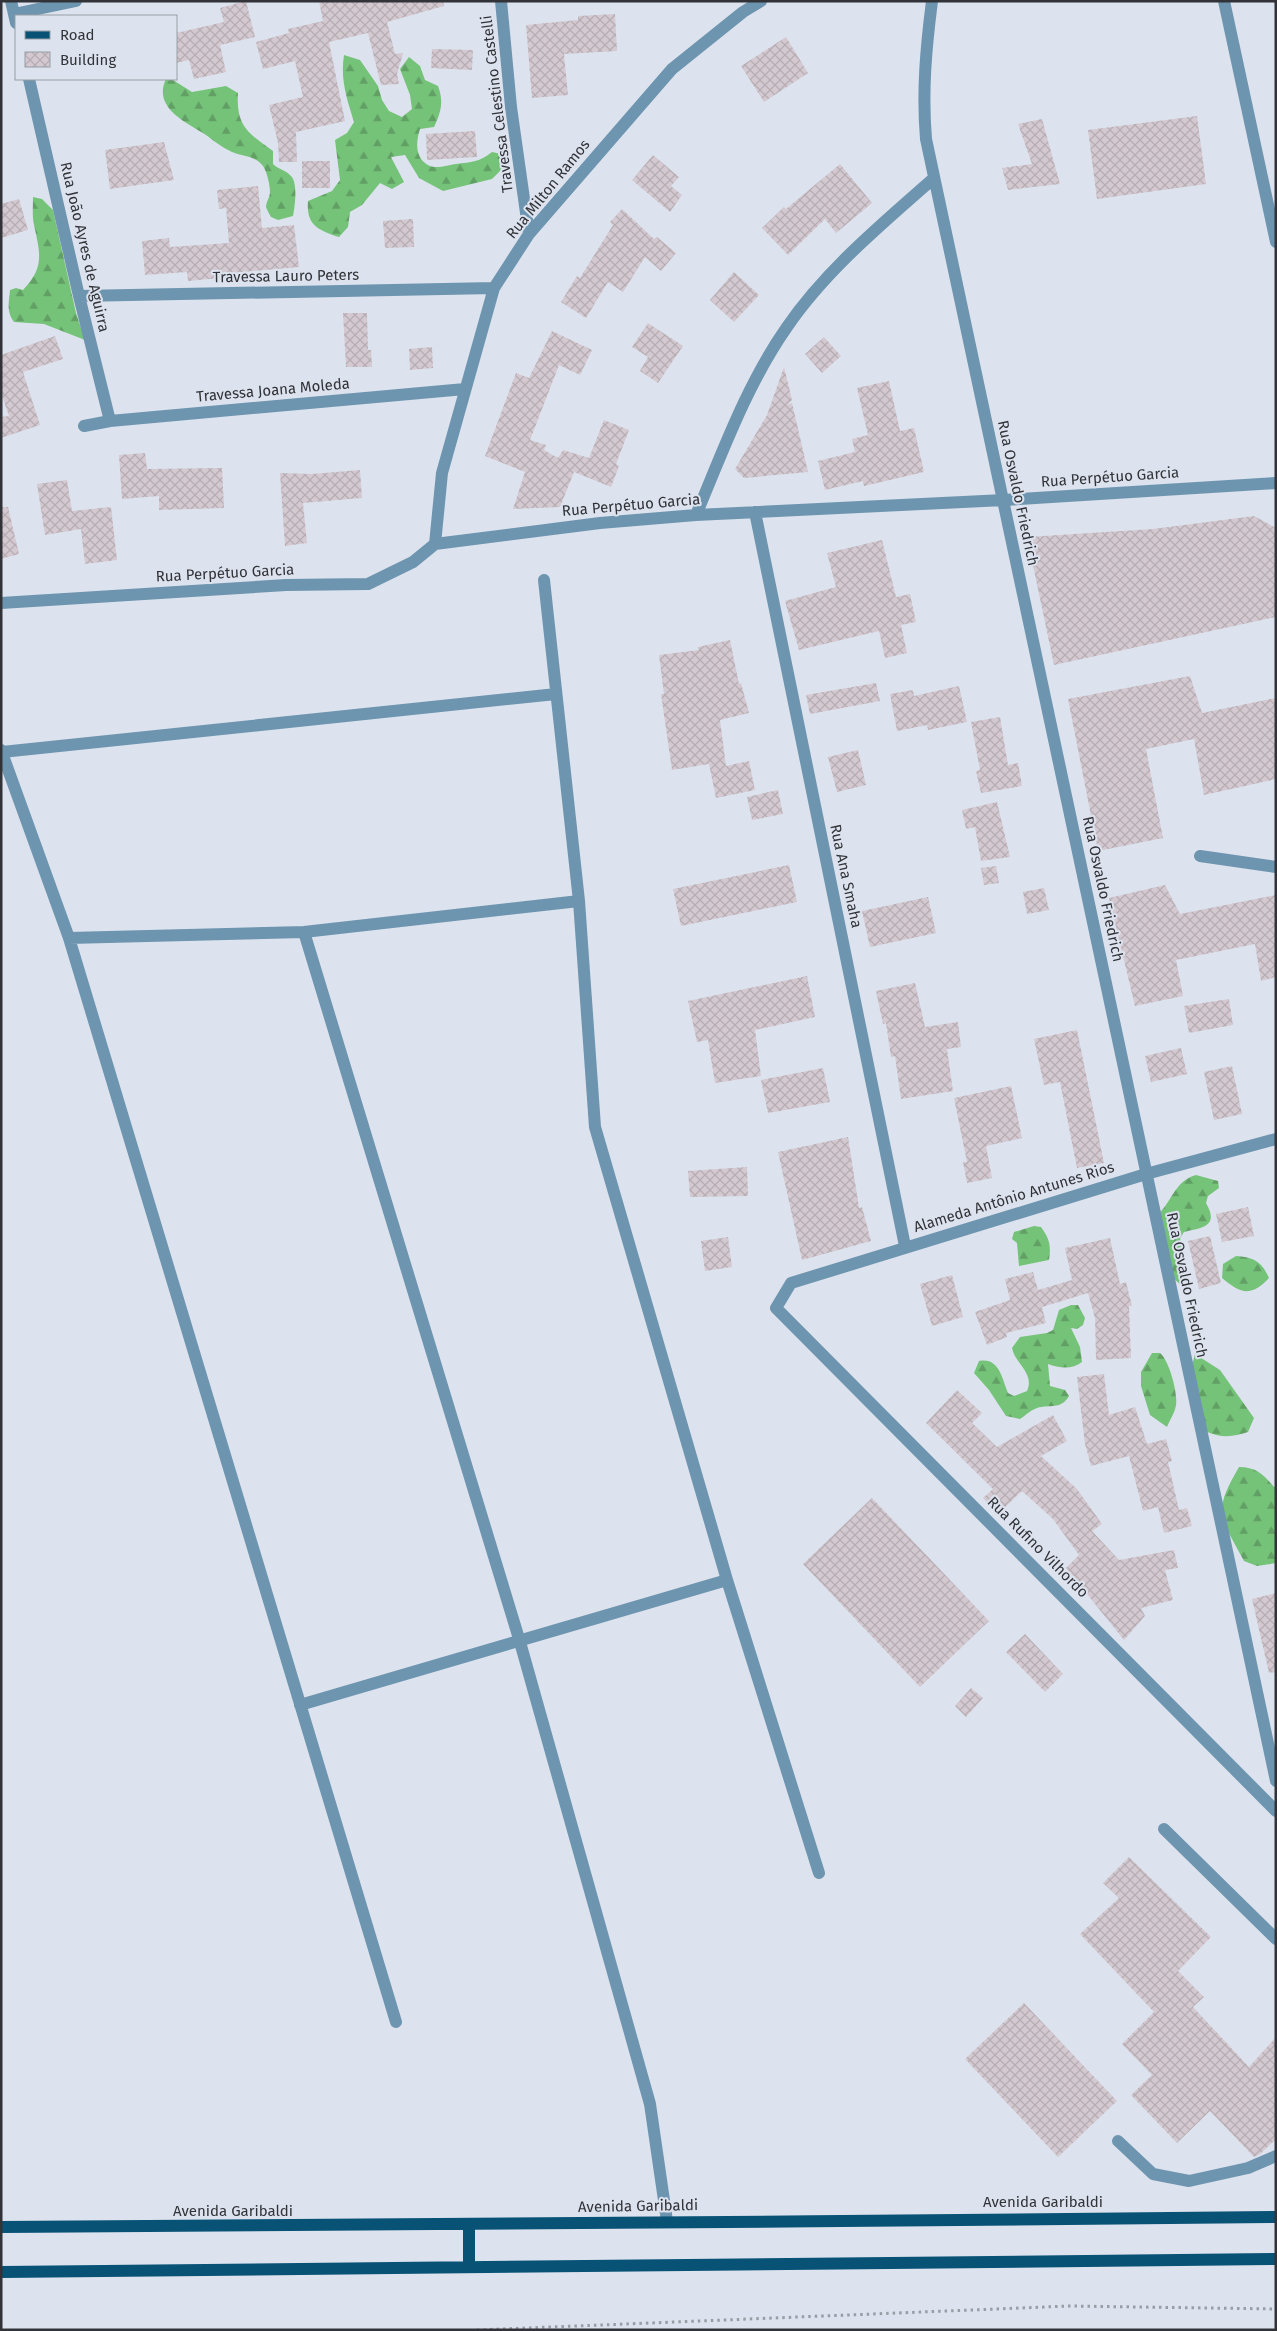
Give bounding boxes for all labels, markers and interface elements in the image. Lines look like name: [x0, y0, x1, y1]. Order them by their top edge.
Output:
street label: Travessa Celestino Castelli: [477, 14, 517, 194]
legend: [15, 15, 178, 80]
text: Road: [60, 26, 95, 44]
text: Building: [60, 51, 116, 69]
street label: Rua Milton Ramos: [502, 136, 594, 242]
street label: Rua João Ayres de Aguirra: [57, 160, 113, 334]
street label: Travessa Lauro Peters: [213, 266, 359, 286]
street label: Travessa Joana Moleda: [195, 374, 351, 406]
street label: Rua Osvaldo Friedrich: [994, 419, 1042, 567]
street label: Rua Perpétuo Garcia: [1040, 463, 1180, 491]
street label: Rua Perpétuo Garcia: [561, 490, 701, 520]
street label: Rua Perpétuo Garcia: [155, 560, 295, 586]
street label: Rua Osvaldo Friedrich: [1079, 815, 1127, 963]
street label: Rua Ana Smaha: [826, 822, 866, 930]
street label: Alameda Antônio Antunes Rios: [912, 1158, 1116, 1236]
street label: Rua Osvaldo Friedrich: [1163, 1211, 1211, 1359]
street label: Rua Rufino Vilhordo: [984, 1493, 1092, 1601]
street label: Avenida Garibaldi: [983, 2193, 1103, 2211]
street label: Avenida Garibaldi: [578, 2196, 698, 2216]
street label: Avenida Garibaldi: [173, 2202, 293, 2220]

